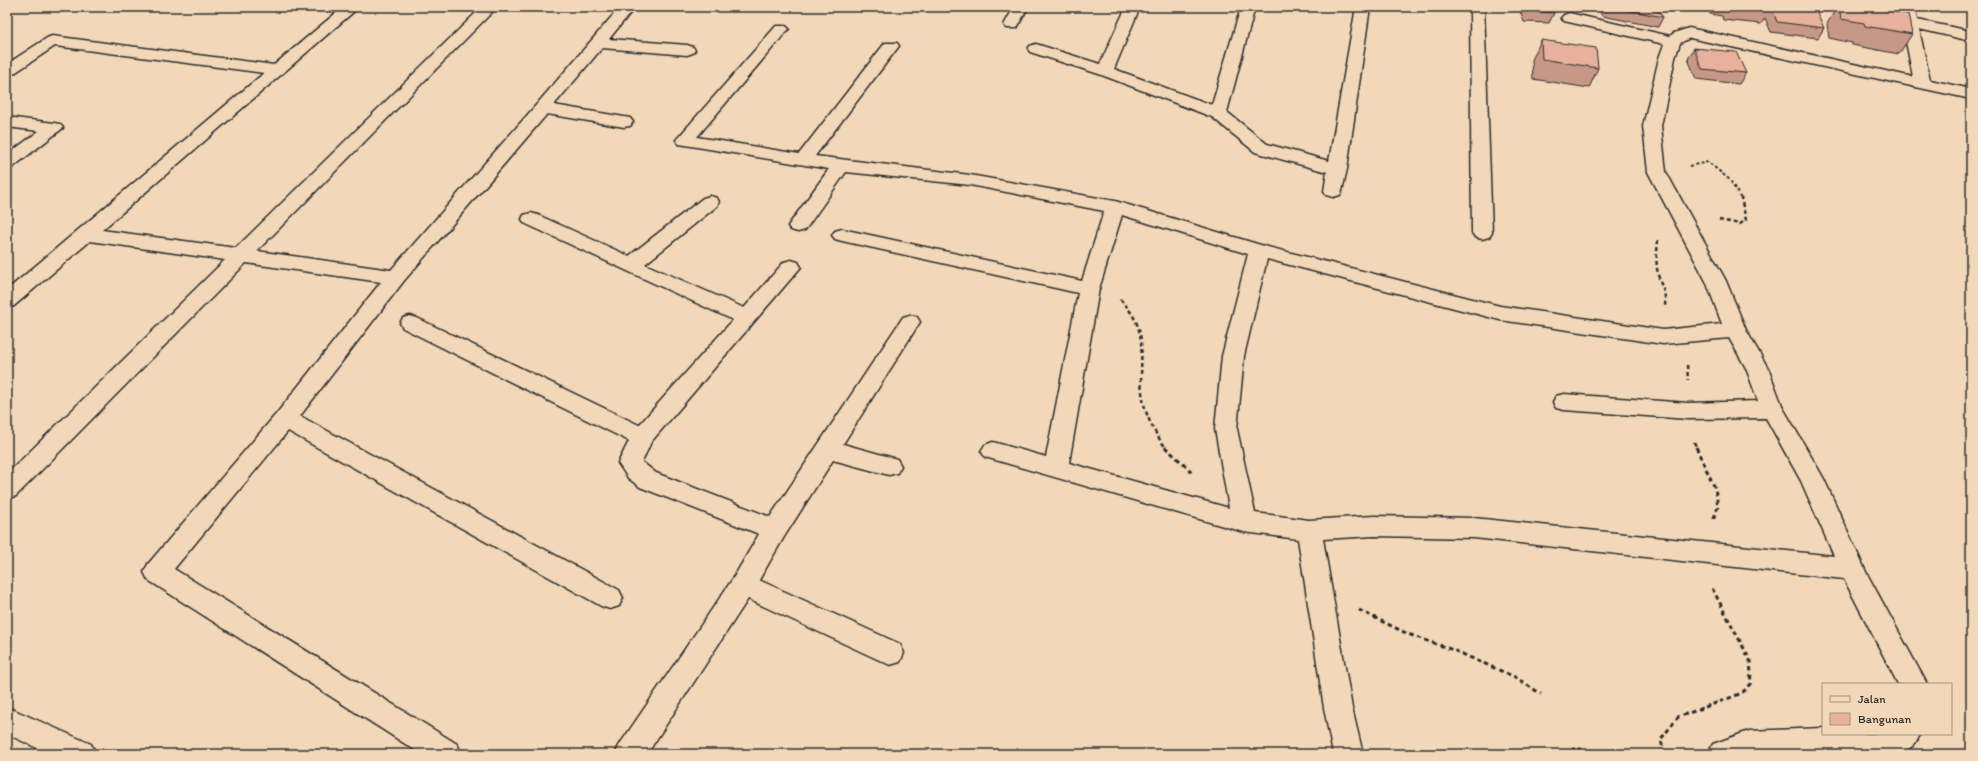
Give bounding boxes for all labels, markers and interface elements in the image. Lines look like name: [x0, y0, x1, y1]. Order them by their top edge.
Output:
legend: [1822, 683, 1952, 735]
text: Jalan: [1858, 692, 1886, 706]
text: Bangunan: [1858, 712, 1911, 726]

